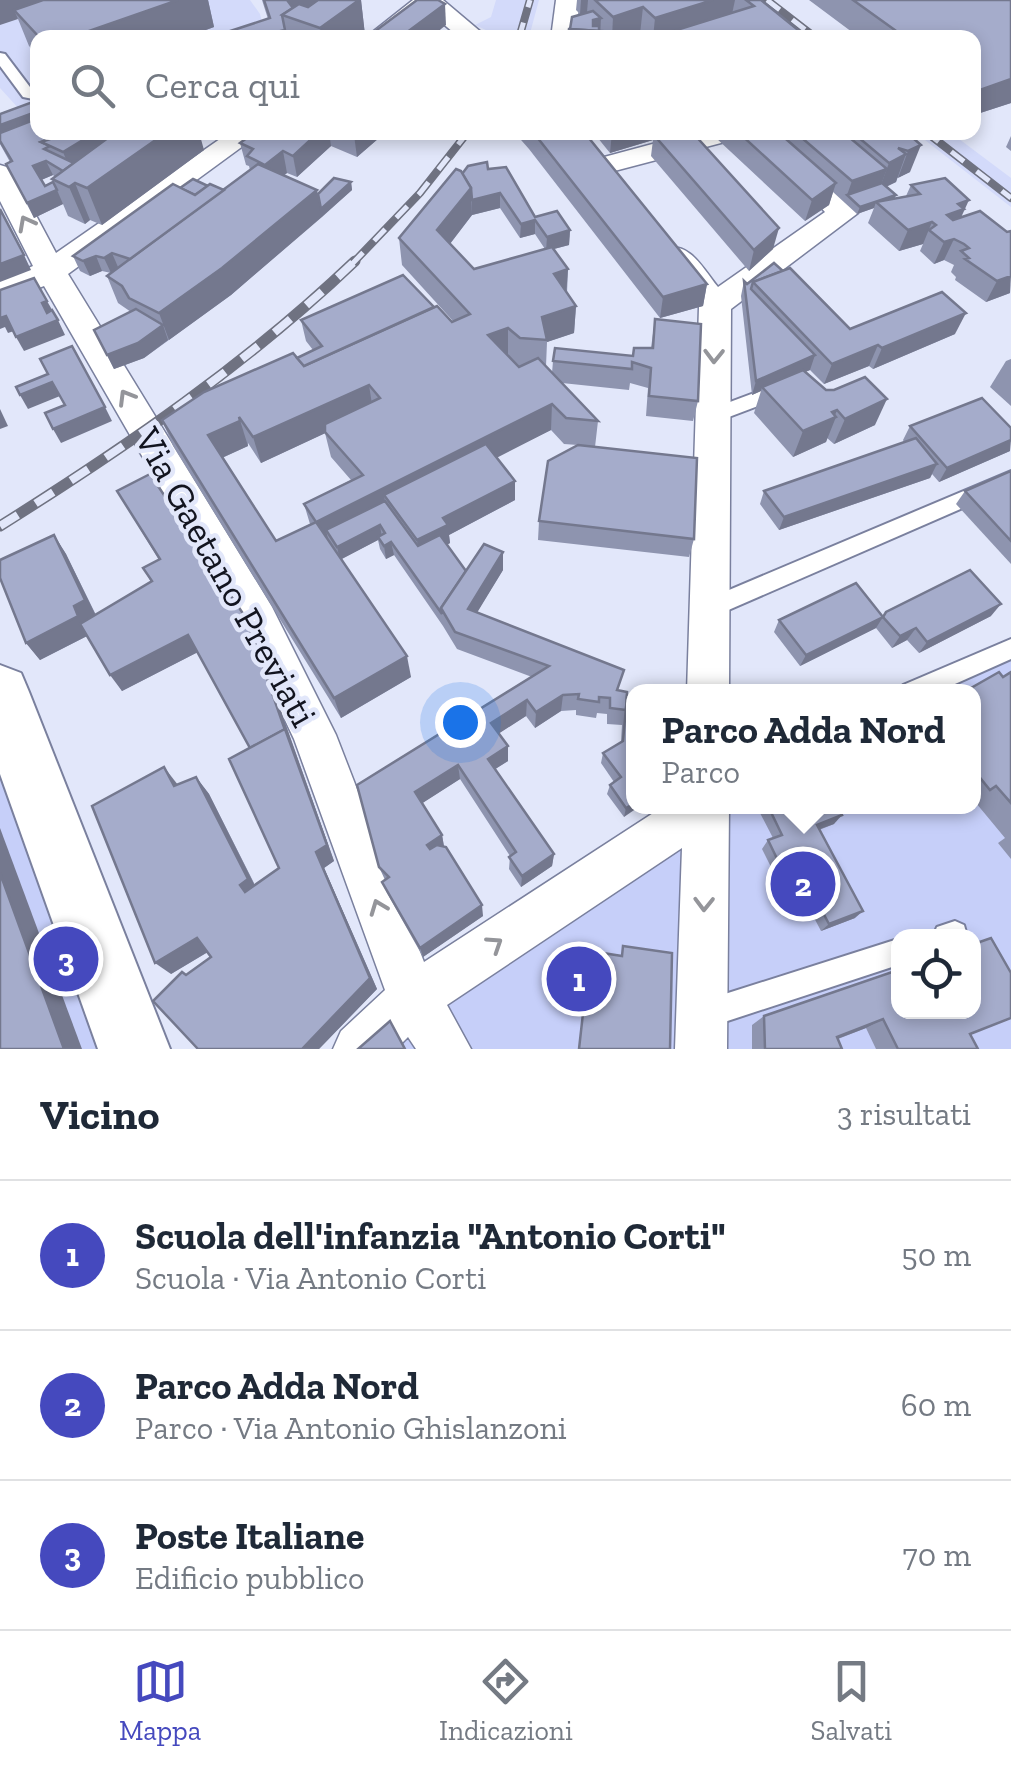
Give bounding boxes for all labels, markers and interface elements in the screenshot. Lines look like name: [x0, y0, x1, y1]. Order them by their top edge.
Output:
search box: [30, 30, 981, 140]
icon: search: [65, 58, 120, 113]
text: Cerca qui: [145, 62, 300, 108]
one-way arrow: [18, 215, 38, 233]
one-way arrow: [704, 348, 725, 364]
one-way arrow: [119, 390, 138, 408]
street label: Via Gaetano Previati: [124, 419, 327, 734]
popup: [626, 684, 981, 814]
your location: [435, 697, 486, 748]
text: Parco Adda Nord: [662, 707, 945, 753]
text: Parco: [662, 753, 740, 791]
pin: 2: [770, 846, 836, 922]
one-way arrow: [693, 896, 714, 912]
one-way arrow: [370, 899, 390, 916]
pin: 3: [34, 922, 98, 996]
map controls: [891, 929, 981, 1019]
button: locate: [891, 929, 981, 1019]
one-way arrow: [484, 938, 502, 957]
pin: 1: [546, 942, 612, 1016]
text: Vicino: [40, 1089, 159, 1140]
text: 3 risultati: [837, 1095, 971, 1133]
text: Scuola dell'infanzia "Antonio Corti": [135, 1213, 726, 1259]
text: 1: [66, 1236, 79, 1274]
text: 50 m: [901, 1236, 971, 1274]
text: Scuola · Via Antonio Corti: [135, 1259, 486, 1297]
text: Parco Adda Nord: [135, 1363, 419, 1409]
text: 2: [64, 1386, 81, 1424]
text: 60 m: [901, 1386, 971, 1424]
text: Parco · Via Antonio Ghislanzoni: [135, 1409, 567, 1447]
text: Poste Italiane: [135, 1513, 364, 1559]
text: 3: [64, 1536, 81, 1574]
text: 70 m: [903, 1536, 971, 1574]
text: Edificio pubblico: [135, 1559, 364, 1597]
tab: Mappa: [119, 1654, 201, 1747]
tab: Indicazioni: [439, 1654, 573, 1747]
tab: Salvati: [811, 1654, 892, 1747]

